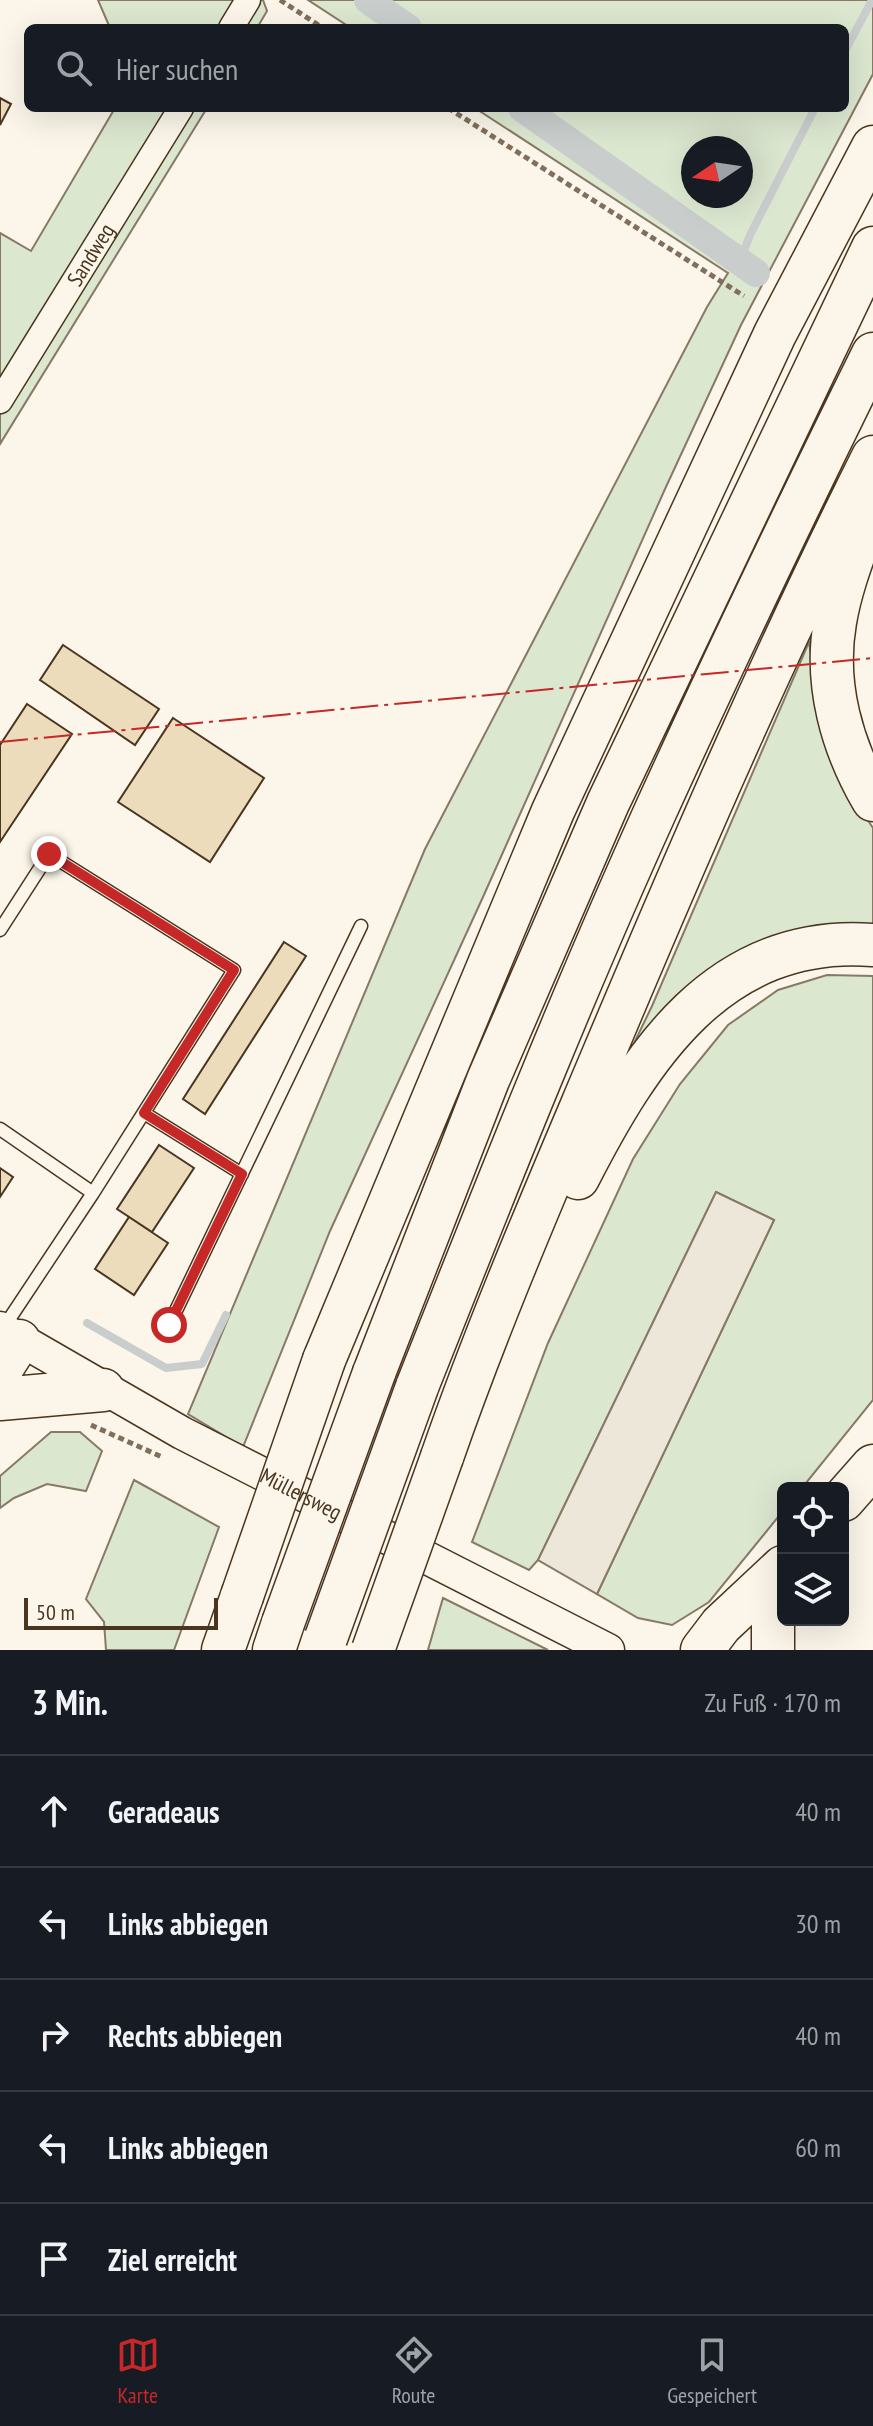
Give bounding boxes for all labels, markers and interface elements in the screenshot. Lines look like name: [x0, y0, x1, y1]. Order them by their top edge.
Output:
search box: [24, 24, 849, 112]
icon: search: [52, 46, 96, 90]
text: Hier suchen: [116, 49, 238, 88]
north arrow: [681, 136, 753, 208]
street label: Sandweg: [60, 218, 120, 291]
route end: [31, 836, 67, 872]
route start: [151, 1307, 187, 1343]
street label: Müllersweg: [256, 1461, 347, 1526]
map controls: [777, 1482, 849, 1626]
button: locate: [777, 1482, 849, 1554]
button: layers: [777, 1554, 849, 1626]
scale bar: [24, 1594, 218, 1630]
text: 50 m: [36, 1598, 75, 1626]
text: 3 Min.: [32, 1680, 108, 1724]
text: Zu Fuß · 170 m: [704, 1686, 841, 1719]
icon: ahead: [32, 1789, 76, 1833]
text: Geradeaus: [108, 1792, 220, 1831]
text: 40 m: [795, 1795, 841, 1828]
icon: left: [32, 1901, 76, 1945]
text: Links abbiegen: [108, 1904, 268, 1943]
text: 30 m: [795, 1907, 841, 1940]
icon: right: [32, 2013, 76, 2057]
text: Rechts abbiegen: [108, 2016, 282, 2055]
text: 40 m: [795, 2019, 841, 2052]
icon: left: [32, 2125, 76, 2169]
text: Links abbiegen: [108, 2128, 268, 2167]
text: 60 m: [795, 2131, 841, 2164]
icon: arrive: [32, 2237, 76, 2281]
text: Ziel erreicht: [108, 2240, 237, 2279]
tab: Karte: [116, 2333, 160, 2409]
tab: Route: [392, 2333, 436, 2409]
tab: Gespeichert: [667, 2333, 757, 2409]

